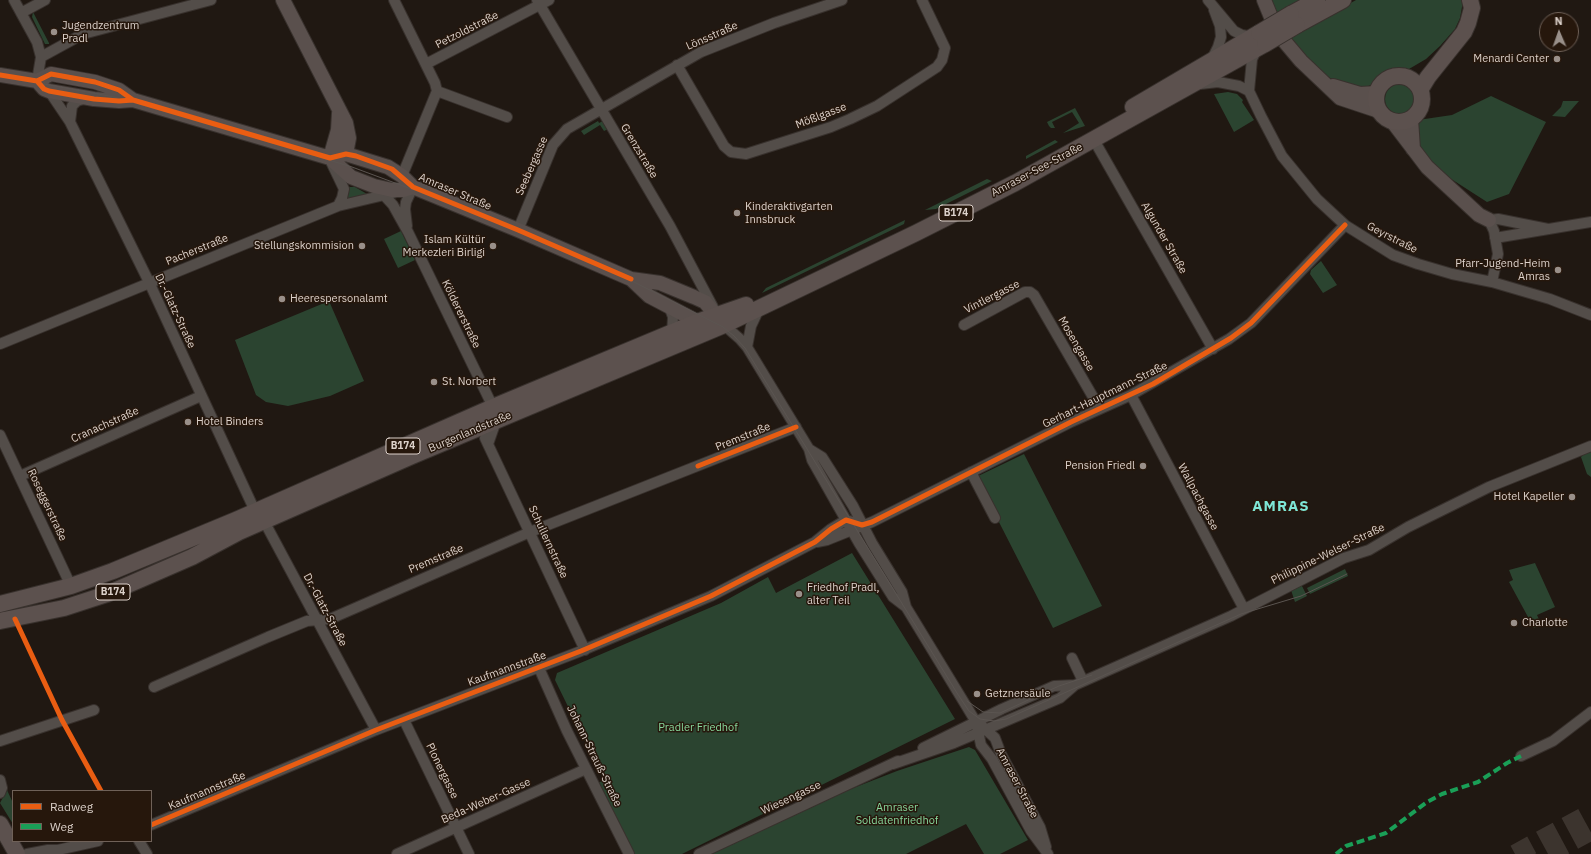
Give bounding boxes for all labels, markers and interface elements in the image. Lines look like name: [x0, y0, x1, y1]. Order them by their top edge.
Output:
street label: Petzoldstraße: [433, 8, 501, 52]
north arrow: [1539, 12, 1579, 52]
text: N: [1554, 14, 1563, 28]
place label: Jugendzentrum Pradl: [62, 19, 139, 45]
street label: Lönsstraße: [684, 19, 740, 53]
marker: Jugendzentrum Pradl: [49, 27, 59, 37]
place label: Menardi Center: [1473, 52, 1549, 66]
marker: Menardi Center: [1552, 54, 1562, 64]
street label: Mößlgasse: [794, 100, 848, 132]
street label: Grenzstraße: [618, 121, 660, 181]
street label: Seebergasse: [513, 135, 551, 197]
street label: Amraser-See-Straße: [989, 140, 1085, 200]
street label: Amraser Straße: [417, 171, 493, 213]
place label: Kinderaktivgarten Innsbruck: [745, 200, 833, 226]
street label: Algunder Straße: [1138, 200, 1190, 276]
road number: B174: [939, 205, 973, 221]
marker: Kinderaktivgarten Innsbruck: [732, 208, 742, 218]
street label: Geyrstraße: [1364, 220, 1420, 256]
street label: Pacherstraße: [164, 231, 230, 269]
place label: Islam Kültür Merkezleri Birligi: [403, 233, 485, 259]
place label: Stellungskommision: [254, 239, 354, 253]
marker: Stellungskommision: [357, 241, 367, 251]
marker: Islam Kültür Merkezleri Birligi: [488, 241, 498, 251]
place label: Pfarr-Jugend-Heim Amras: [1455, 257, 1550, 283]
marker: Pfarr-Jugend-Heim Amras: [1553, 265, 1563, 275]
street label: Dr.-Glatz-Straße: [152, 272, 198, 350]
street label: Vintlergasse: [962, 277, 1022, 317]
street label: Köldererstraße: [439, 278, 483, 350]
place label: Heerespersonalamt: [290, 292, 388, 306]
marker: Heerespersonalamt: [277, 294, 287, 304]
street label: Mosengasse: [1055, 314, 1097, 374]
street label: Gerhart-Hauptmann-Straße: [1040, 359, 1170, 431]
place label: St. Norbert: [442, 375, 496, 389]
marker: St. Norbert: [429, 377, 439, 387]
street label: Cranachstraße: [69, 404, 141, 446]
street label: Burgenlandstraße: [427, 409, 513, 455]
place label: Hotel Binders: [196, 415, 263, 429]
marker: Hotel Binders: [183, 417, 193, 427]
street label: Premstraße: [714, 420, 772, 454]
road number: B174: [386, 438, 420, 454]
place label: Pension Friedl: [1065, 459, 1135, 473]
marker: Pension Friedl: [1138, 461, 1148, 471]
street label: Wallpachgasse: [1175, 461, 1221, 533]
street label: Roseggerstraße: [25, 467, 69, 543]
place label: Hotel Kapeller: [1494, 490, 1564, 504]
marker: Hotel Kapeller: [1567, 492, 1577, 502]
district label: AMRAS: [1252, 498, 1310, 516]
street label: Schullernstraße: [525, 504, 571, 580]
street label: Philippine-Welser-Straße: [1269, 521, 1387, 587]
street label: Premstraße: [407, 542, 465, 576]
street label: Dr.-Glatz-Straße: [300, 571, 350, 649]
place label: Friedhof Pradl, alter Teil: [807, 581, 880, 607]
road number: B174: [96, 584, 130, 600]
marker: Friedhof Pradl, alter Teil: [794, 589, 804, 599]
place label: Charlotte: [1522, 616, 1568, 630]
marker: Charlotte: [1509, 618, 1519, 628]
street label: Kaufmannstraße: [466, 649, 548, 689]
place label: Getznersäule: [985, 687, 1050, 701]
marker: Getznersäule: [972, 689, 982, 699]
street label: Johann-Strauß-Straße: [564, 703, 624, 809]
park label: Pradler Friedhof: [658, 721, 738, 735]
street label: Plonergasse: [423, 741, 461, 801]
street label: Amraser Straße: [993, 746, 1041, 820]
street label: Kaufmannstraße: [166, 769, 248, 813]
street label: Beda-Weber-Gasse: [439, 775, 533, 827]
street label: Wiesengasse: [759, 778, 823, 818]
legend: [12, 790, 152, 842]
text: Radweg: [50, 799, 93, 814]
park label: Amraser Soldatenfriedhof: [856, 801, 938, 827]
text: Weg: [50, 819, 73, 834]

